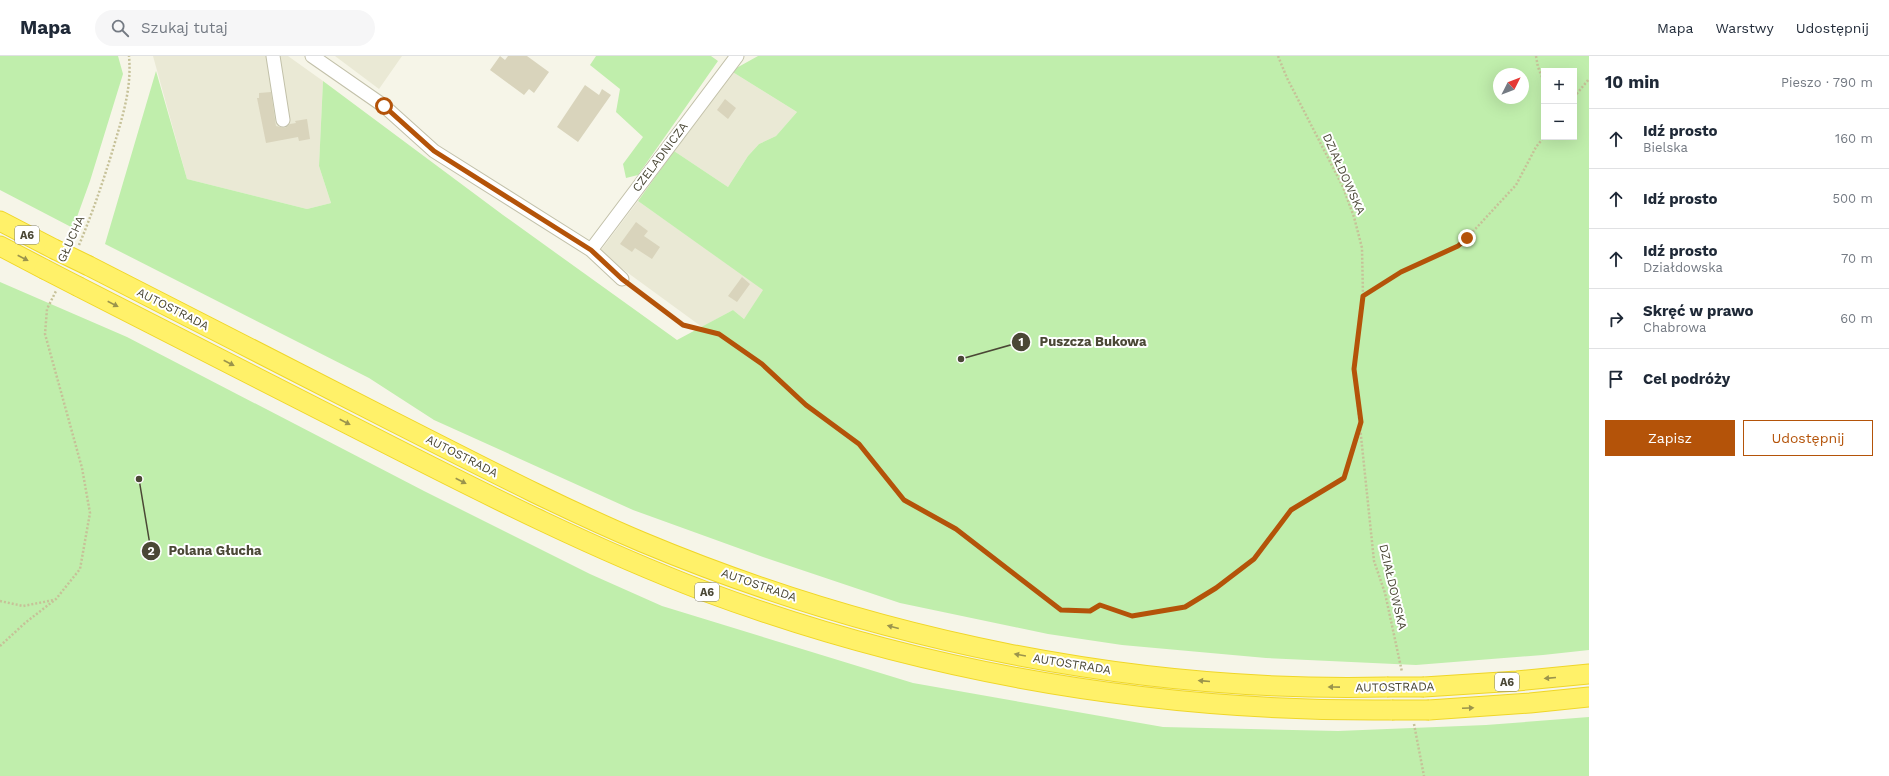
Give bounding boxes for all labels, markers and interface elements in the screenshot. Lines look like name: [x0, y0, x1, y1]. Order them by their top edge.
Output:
search box: [95, 10, 375, 46]
text: Mapa: [20, 16, 71, 39]
icon: search: [109, 17, 131, 39]
text: Szukaj tutaj: [141, 19, 228, 37]
text: Mapa: [1657, 20, 1693, 36]
text: Warstwy: [1715, 20, 1774, 36]
text: Udostępnij: [1796, 20, 1869, 36]
north arrow: [1493, 68, 1529, 104]
map controls: [1541, 68, 1577, 140]
button: +: [1541, 68, 1577, 104]
text: 10 min: [1605, 72, 1660, 92]
text: Pieszo · 790 m: [1781, 75, 1873, 90]
route start: [375, 97, 393, 115]
button: −: [1541, 104, 1577, 140]
street label: CZELADNICZA: [629, 119, 691, 194]
text: Idź prosto: [1643, 122, 1717, 140]
icon: ahead: [1605, 128, 1627, 150]
street label: DZIAŁDOWSKA: [1320, 131, 1368, 217]
text: 160 m: [1835, 131, 1873, 146]
text: Bielska: [1643, 140, 1688, 155]
icon: ahead: [1605, 188, 1627, 210]
text: Idź prosto: [1643, 190, 1717, 208]
text: 500 m: [1832, 191, 1873, 206]
street label: GŁUCHA: [55, 213, 87, 264]
road number: A6: [15, 226, 39, 244]
route end: [1458, 229, 1476, 247]
text: Idź prosto: [1643, 242, 1717, 260]
icon: ahead: [1605, 248, 1627, 270]
text: 70 m: [1841, 251, 1873, 266]
one-way arrow: [17, 255, 28, 261]
text: Działdowska: [1643, 260, 1723, 275]
street label: AUTOSTRADA: [135, 285, 211, 333]
one-way arrow: [108, 301, 119, 307]
text: Skręć w prawo: [1643, 302, 1753, 320]
icon: right: [1605, 308, 1627, 330]
text: 60 m: [1840, 311, 1873, 326]
text: Chabrowa: [1643, 320, 1706, 335]
callout: Puszcza Bukowa: [1011, 329, 1155, 354]
text: Puszcza Bukowa: [1040, 334, 1147, 349]
text: 1: [1018, 335, 1024, 349]
one-way arrow: [223, 360, 235, 367]
icon: arrive: [1605, 368, 1627, 390]
text: Cel podróży: [1643, 370, 1730, 388]
one-way arrow: [339, 419, 351, 426]
button: Zapisz: [1605, 420, 1735, 456]
button: Udostępnij: [1743, 420, 1873, 456]
street label: AUTOSTRADA: [424, 432, 500, 480]
one-way arrow: [455, 478, 467, 485]
callout: Polana Głucha: [141, 538, 270, 563]
text: Polana Głucha: [168, 543, 262, 558]
street label: DZIAŁDOWSKA: [1376, 543, 1410, 631]
text: 2: [147, 544, 155, 558]
street label: AUTOSTRADA: [719, 566, 799, 604]
road number: A6: [695, 583, 719, 601]
one-way arrow: [887, 624, 899, 630]
street label: AUTOSTRADA: [1032, 651, 1112, 677]
one-way arrow: [1014, 652, 1026, 658]
road number: A6: [1495, 673, 1519, 691]
one-way arrow: [1544, 675, 1556, 682]
one-way arrow: [1198, 677, 1210, 684]
street label: AUTOSTRADA: [1355, 679, 1435, 695]
one-way arrow: [1327, 684, 1340, 690]
one-way arrow: [1462, 704, 1474, 711]

